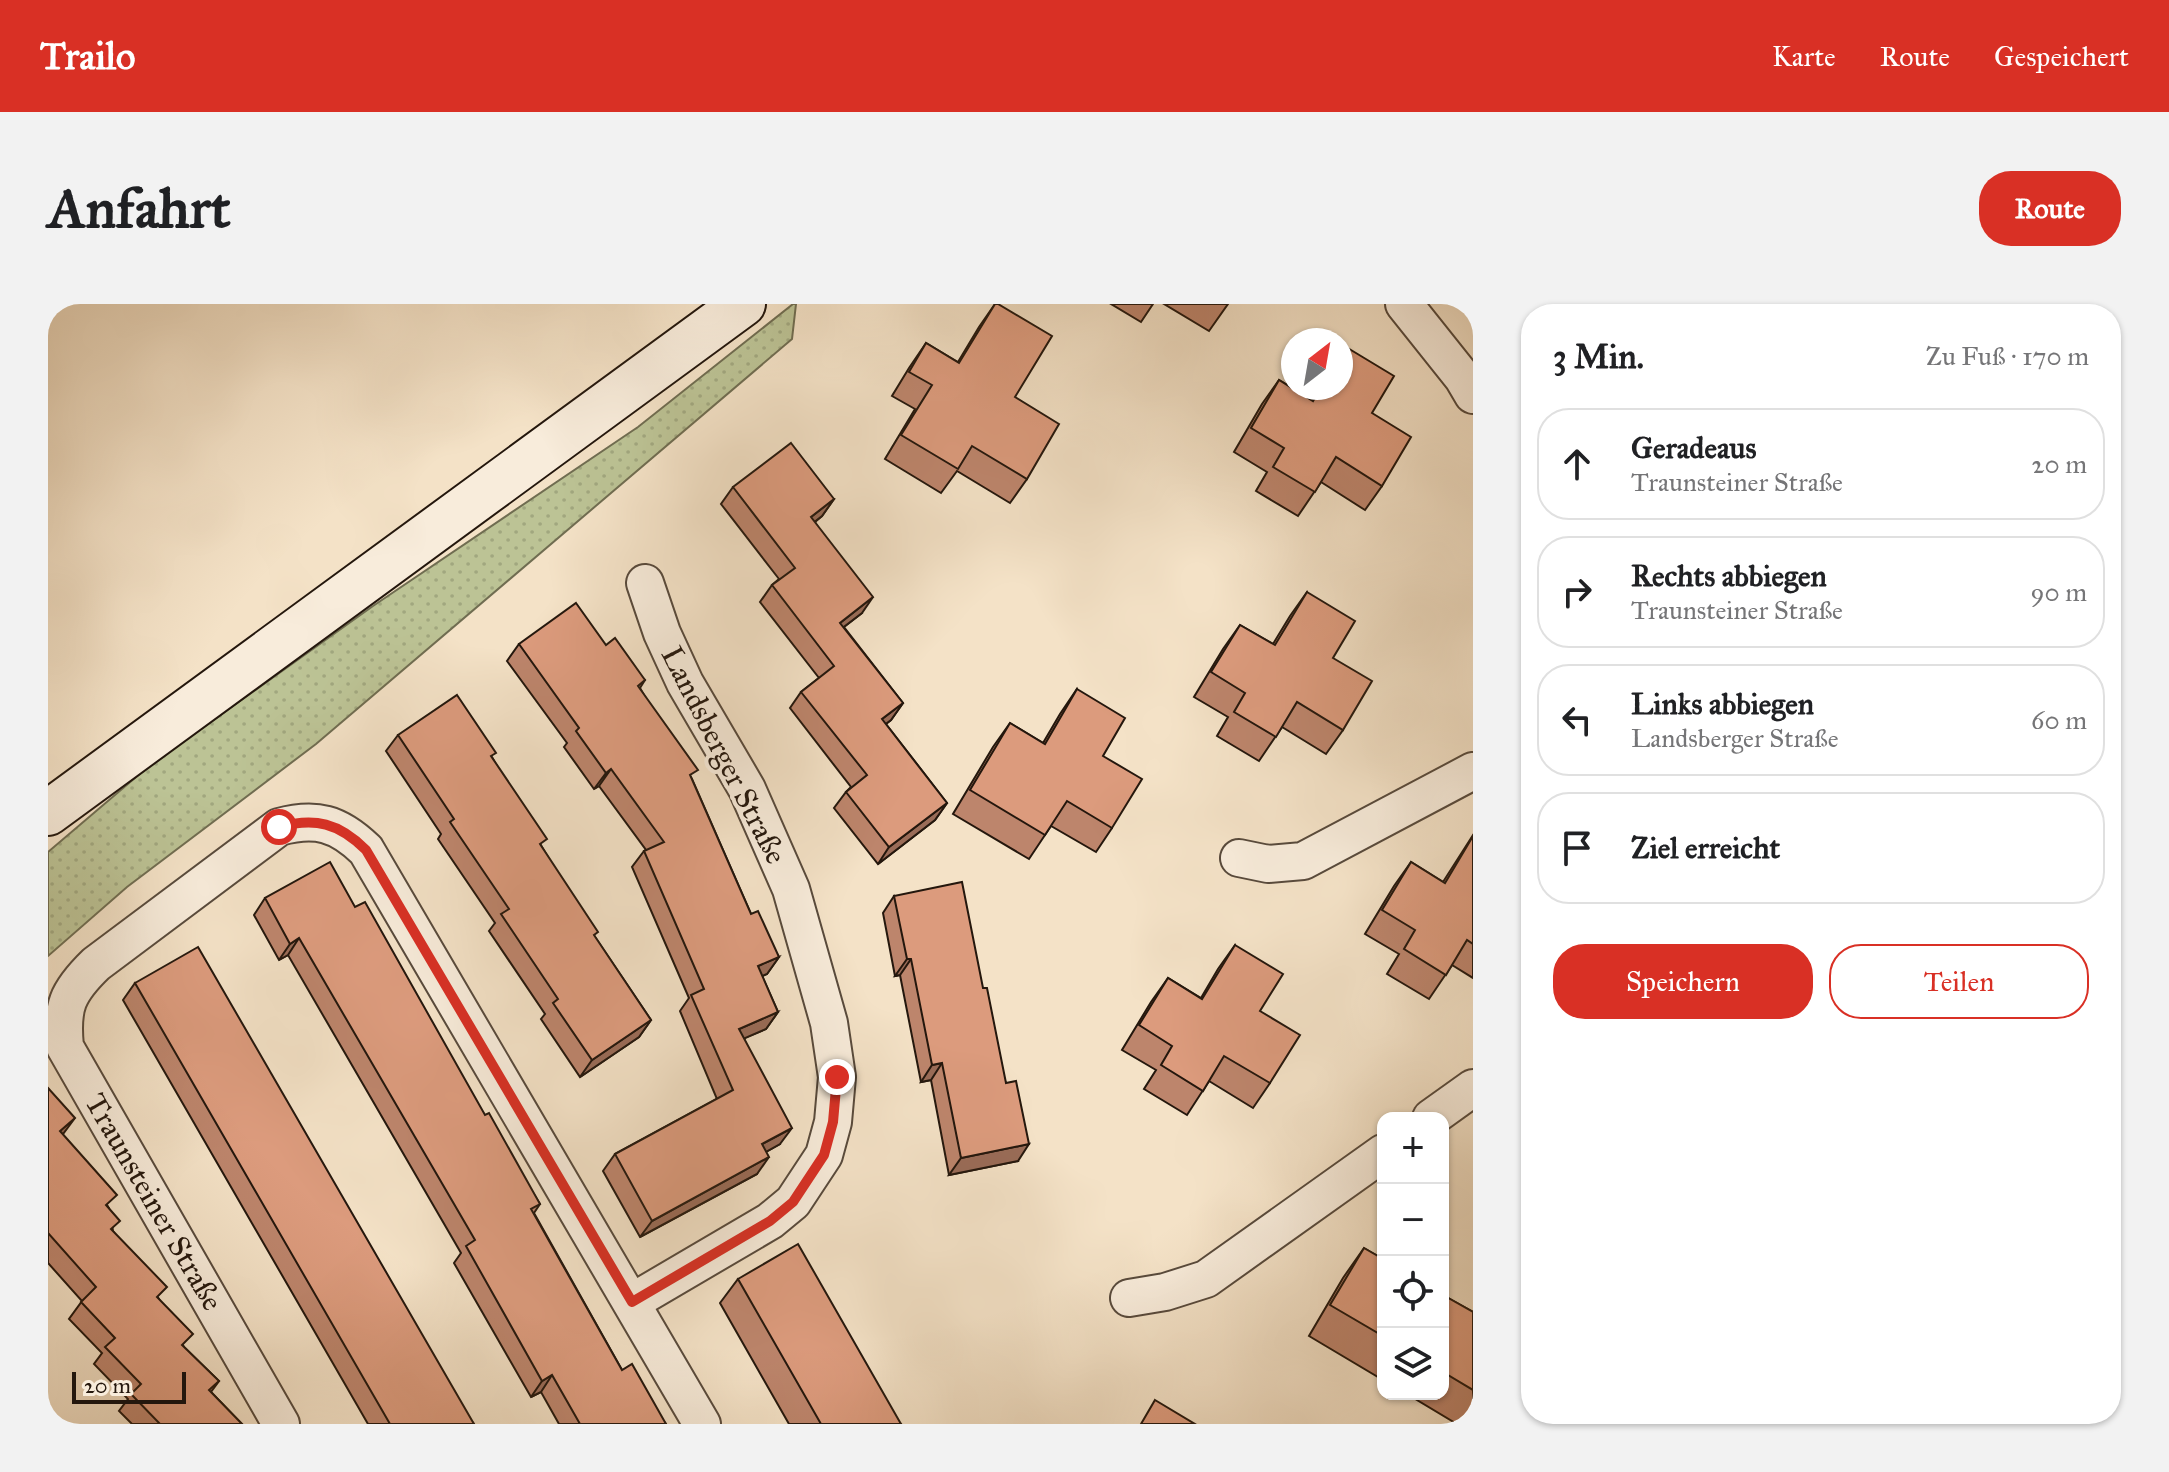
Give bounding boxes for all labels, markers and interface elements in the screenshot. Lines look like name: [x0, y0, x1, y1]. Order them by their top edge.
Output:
text: Trailo: [40, 33, 135, 79]
text: Karte: [1772, 39, 1836, 74]
text: Route: [1880, 39, 1950, 74]
text: Gespeichert: [1994, 39, 2129, 74]
button: Route: [1979, 171, 2121, 246]
text: Anfahrt: [48, 174, 231, 242]
north arrow: [1281, 328, 1353, 400]
text: 3 Min.: [1553, 336, 1644, 377]
text: Zu Fuß · 170 m: [1926, 340, 2089, 372]
text: Geradeaus: [1631, 430, 1757, 466]
icon: ahead: [1555, 442, 1599, 486]
text: 20 m: [2032, 448, 2087, 480]
text: Traunsteiner Straße: [1631, 466, 1843, 498]
text: Rechts abbiegen: [1631, 558, 1827, 594]
icon: right: [1555, 570, 1599, 614]
text: 90 m: [2030, 576, 2087, 608]
text: Traunsteiner Straße: [1631, 594, 1843, 626]
street label: Landsberger Straße: [654, 640, 794, 870]
text: Links abbiegen: [1631, 686, 1814, 722]
icon: left: [1555, 698, 1599, 742]
text: 60 m: [2031, 704, 2087, 736]
text: Landsberger Straße: [1631, 722, 1838, 754]
route start: [261, 809, 297, 845]
icon: arrive: [1555, 826, 1599, 870]
text: Ziel erreicht: [1631, 830, 1780, 866]
button: Speichern: [1553, 944, 1813, 1019]
button: Teilen: [1829, 944, 2089, 1019]
route end: [819, 1059, 855, 1095]
street label: Traunsteiner Straße: [77, 1087, 231, 1317]
map controls: [1377, 1112, 1449, 1400]
button: +: [1377, 1112, 1449, 1184]
button: −: [1377, 1184, 1449, 1256]
button: locate: [1377, 1256, 1449, 1328]
button: layers: [1377, 1328, 1449, 1400]
scale bar: [72, 1368, 186, 1404]
text: 20 m: [84, 1372, 131, 1399]

